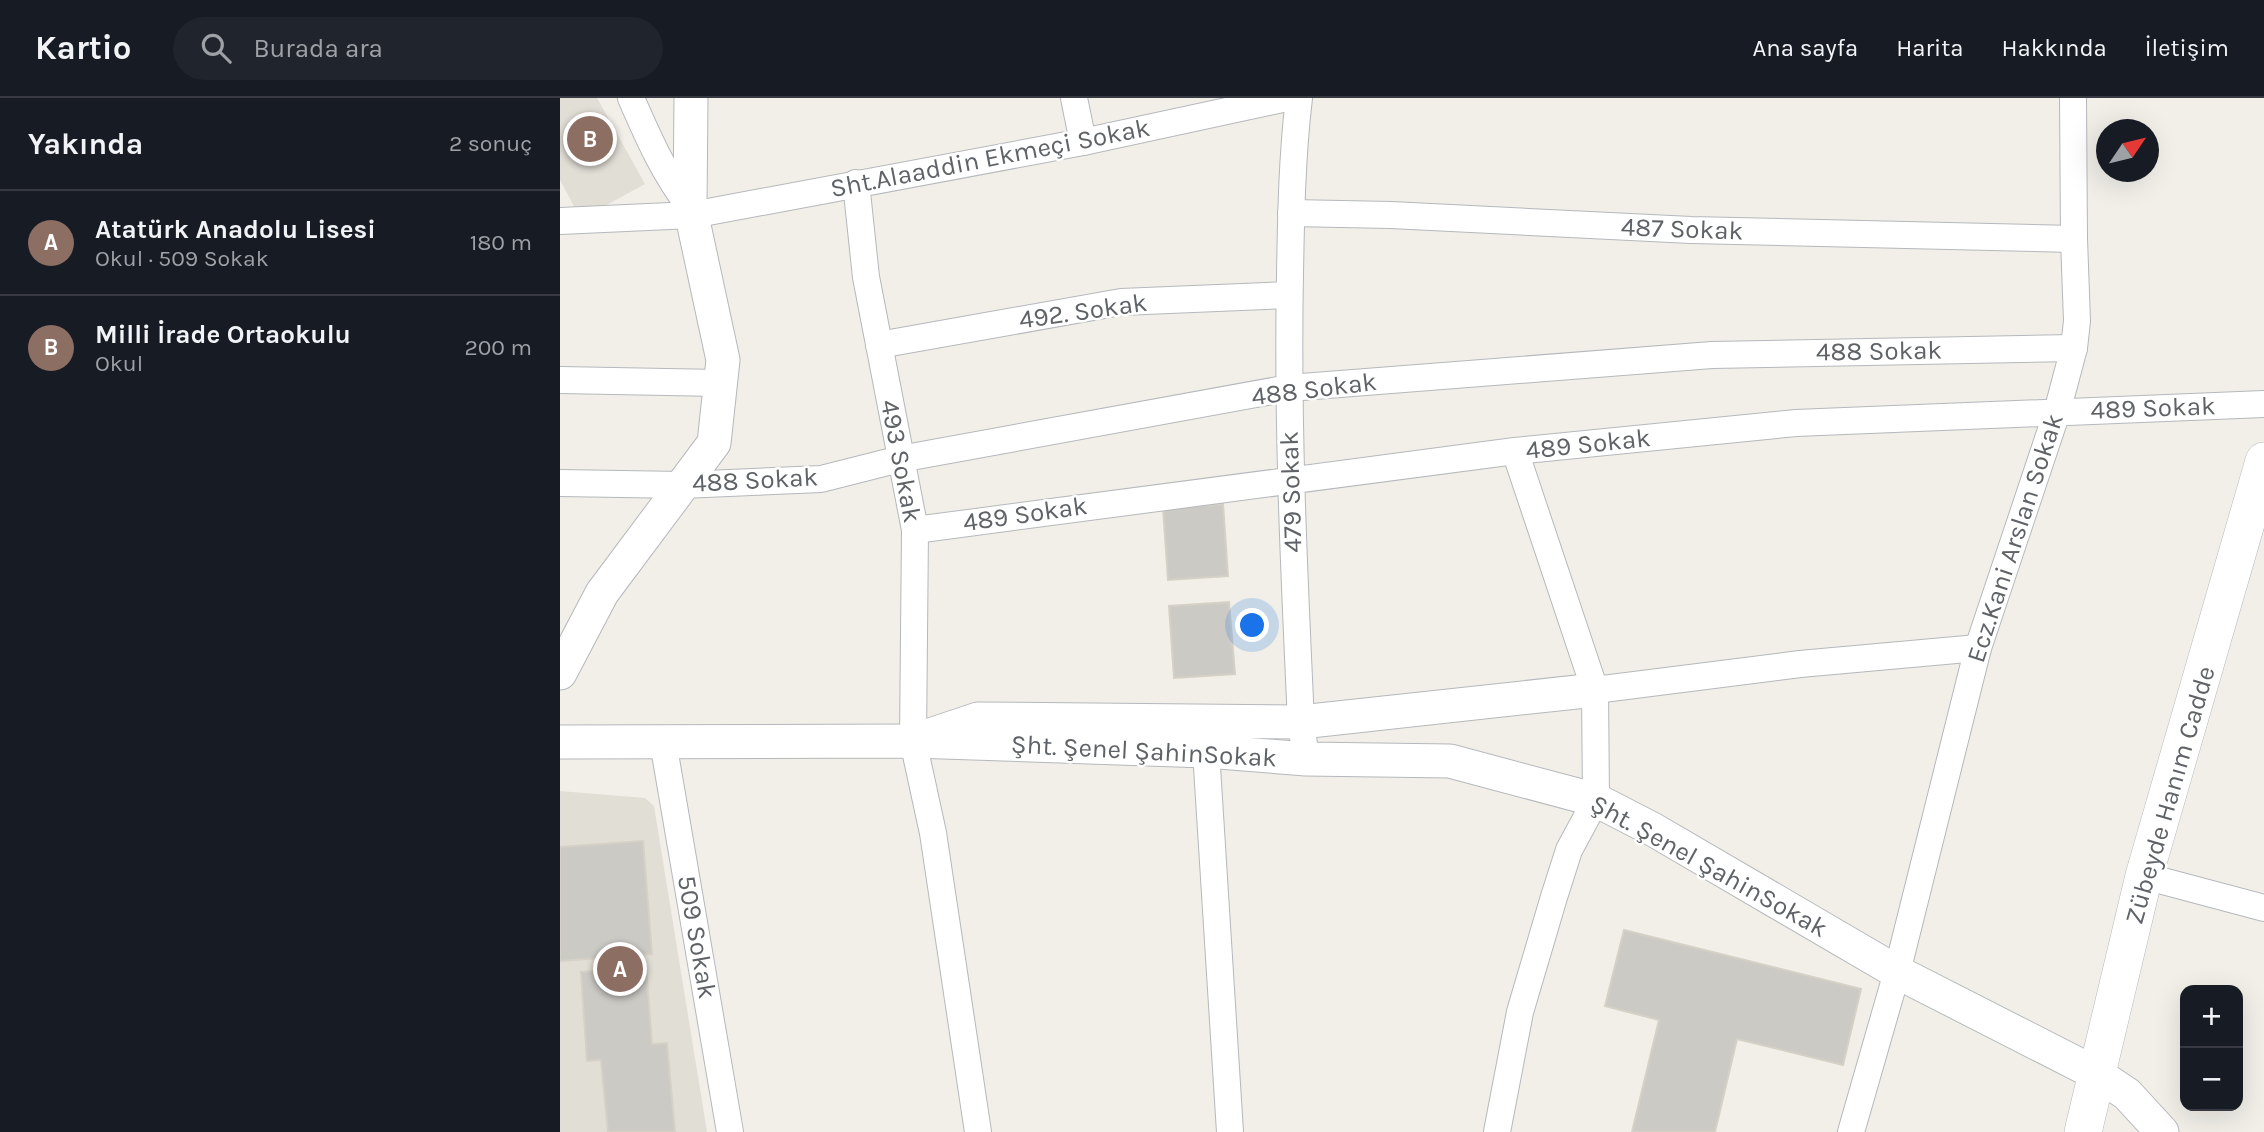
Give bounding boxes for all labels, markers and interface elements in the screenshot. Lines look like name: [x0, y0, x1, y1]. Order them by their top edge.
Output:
search box: [173, 17, 663, 80]
text: Kartio: [35, 29, 131, 67]
icon: search: [197, 29, 235, 67]
text: Burada ara: [253, 33, 383, 64]
text: Ana sayfa: [1753, 34, 1858, 62]
text: Harita: [1896, 34, 1963, 62]
text: Hakkında: [2001, 34, 2107, 62]
text: İletişim: [2145, 34, 2229, 62]
street label: Sht.Alaaddin Ekmeçi Sokak: [828, 112, 1152, 204]
pin: B: [567, 113, 613, 165]
north arrow: [2096, 119, 2159, 182]
text: Yakında: [28, 126, 143, 162]
text: 2 sonuç: [449, 130, 532, 157]
street label: 487 Sokak: [1620, 211, 1744, 247]
text: Atatürk Anadolu Lisesi: [95, 214, 376, 245]
text: A: [44, 229, 58, 256]
text: 180 m: [470, 229, 532, 256]
text: Okul · 509 Sokak: [95, 245, 269, 272]
street label: 492. Sokak: [1017, 287, 1149, 335]
text: Milli İrade Ortaokulu: [95, 319, 351, 350]
text: B: [44, 334, 58, 361]
text: 200 m: [464, 334, 532, 361]
street label: 488 Sokak: [1816, 334, 1942, 368]
text: Okul: [95, 350, 143, 377]
street label: 488 Sokak: [1249, 366, 1379, 412]
street label: 489 Sokak: [2090, 390, 2216, 426]
street label: 493 Sokak: [874, 397, 928, 525]
street label: Ecz.Kani Arslan Sokak: [1960, 410, 2070, 666]
street label: 489 Sokak: [1524, 422, 1652, 466]
street label: 479 Sokak: [1273, 431, 1309, 553]
street label: 488 Sokak: [691, 461, 819, 499]
street label: 489 Sokak: [961, 490, 1089, 538]
your location: [1235, 608, 1269, 642]
street label: Zübeyde Hanım Cadde: [2118, 662, 2222, 928]
street label: Şht. Şenel ŞahinSokak: [1010, 729, 1278, 773]
street label: Şht. Şenel ŞahinSokak: [1585, 788, 1833, 944]
street label: 509 Sokak: [671, 873, 723, 1001]
pin: A: [597, 943, 643, 995]
map controls: [2180, 985, 2243, 1111]
button: +: [2180, 985, 2243, 1048]
button: −: [2180, 1048, 2243, 1111]

